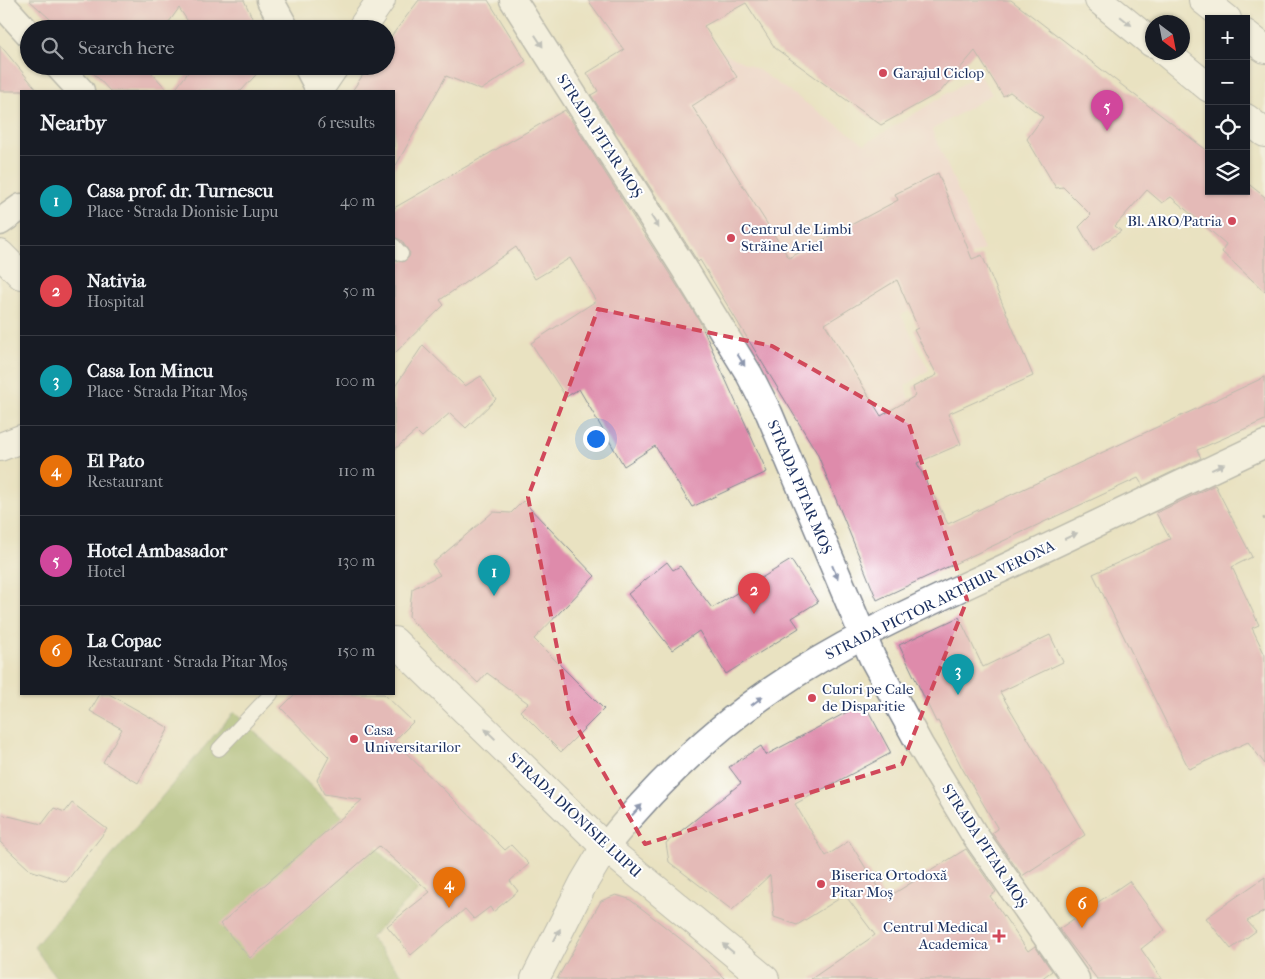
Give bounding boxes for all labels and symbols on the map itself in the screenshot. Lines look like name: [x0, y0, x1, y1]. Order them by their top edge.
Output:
north arrow: [1145, 15, 1190, 60]
one-way arrow: [1119, 16, 1132, 27]
one-way arrow: [535, 34, 544, 48]
place label: Garajul Ciclop: [893, 64, 984, 82]
marker: Garajul Ciclop: [877, 67, 889, 79]
street label: STRADA PITAR MOȘ: [553, 71, 647, 201]
pin: 5: [1091, 90, 1123, 131]
place label: Bl. ARO/Patria: [1127, 212, 1223, 230]
one-way arrow: [651, 215, 660, 229]
marker: Bl. ARO/Patria: [1226, 215, 1238, 227]
place label: Centrul de Limbi Străine Ariel: [741, 220, 852, 255]
marker: Centrul de Limbi Străine Ariel: [725, 232, 737, 244]
one-way arrow: [736, 354, 746, 367]
street label: STRADA PITAR MOȘ: [764, 417, 837, 557]
your location: [583, 426, 609, 452]
one-way arrow: [1211, 463, 1225, 471]
one-way arrow: [1064, 532, 1078, 540]
street label: STRADA PICTOR ARTHUR VERONA: [822, 536, 1058, 664]
pin: 1: [478, 555, 510, 596]
one-way arrow: [832, 565, 840, 579]
pin: 2: [738, 573, 770, 614]
pin: 3: [942, 654, 974, 695]
place label: Culori pe Cale de Disparitie: [822, 680, 914, 715]
marker: Culori pe Cale de Disparitie: [806, 692, 818, 704]
one-way arrow: [750, 695, 763, 706]
place label: Casa Universitarilor: [364, 721, 461, 756]
one-way arrow: [484, 729, 496, 741]
marker: Casa Universitarilor: [348, 733, 360, 745]
street label: STRADA DIONISIE LUPU: [505, 749, 646, 882]
street label: STRADA PITAR MOȘ: [938, 781, 1032, 911]
one-way arrow: [631, 804, 643, 816]
place label: Biserica Ortodoxă Pitar Moș: [831, 866, 948, 901]
pin: 4: [433, 867, 465, 908]
marker: Biserica Ortodoxă Pitar Moș: [815, 878, 827, 890]
pin: 6: [1066, 887, 1098, 928]
place label: Centrul Medical Academica: [883, 918, 989, 953]
one-way arrow: [552, 928, 561, 943]
marker: Centrul Medical Academica: [992, 929, 1006, 943]
one-way arrow: [722, 943, 734, 954]

